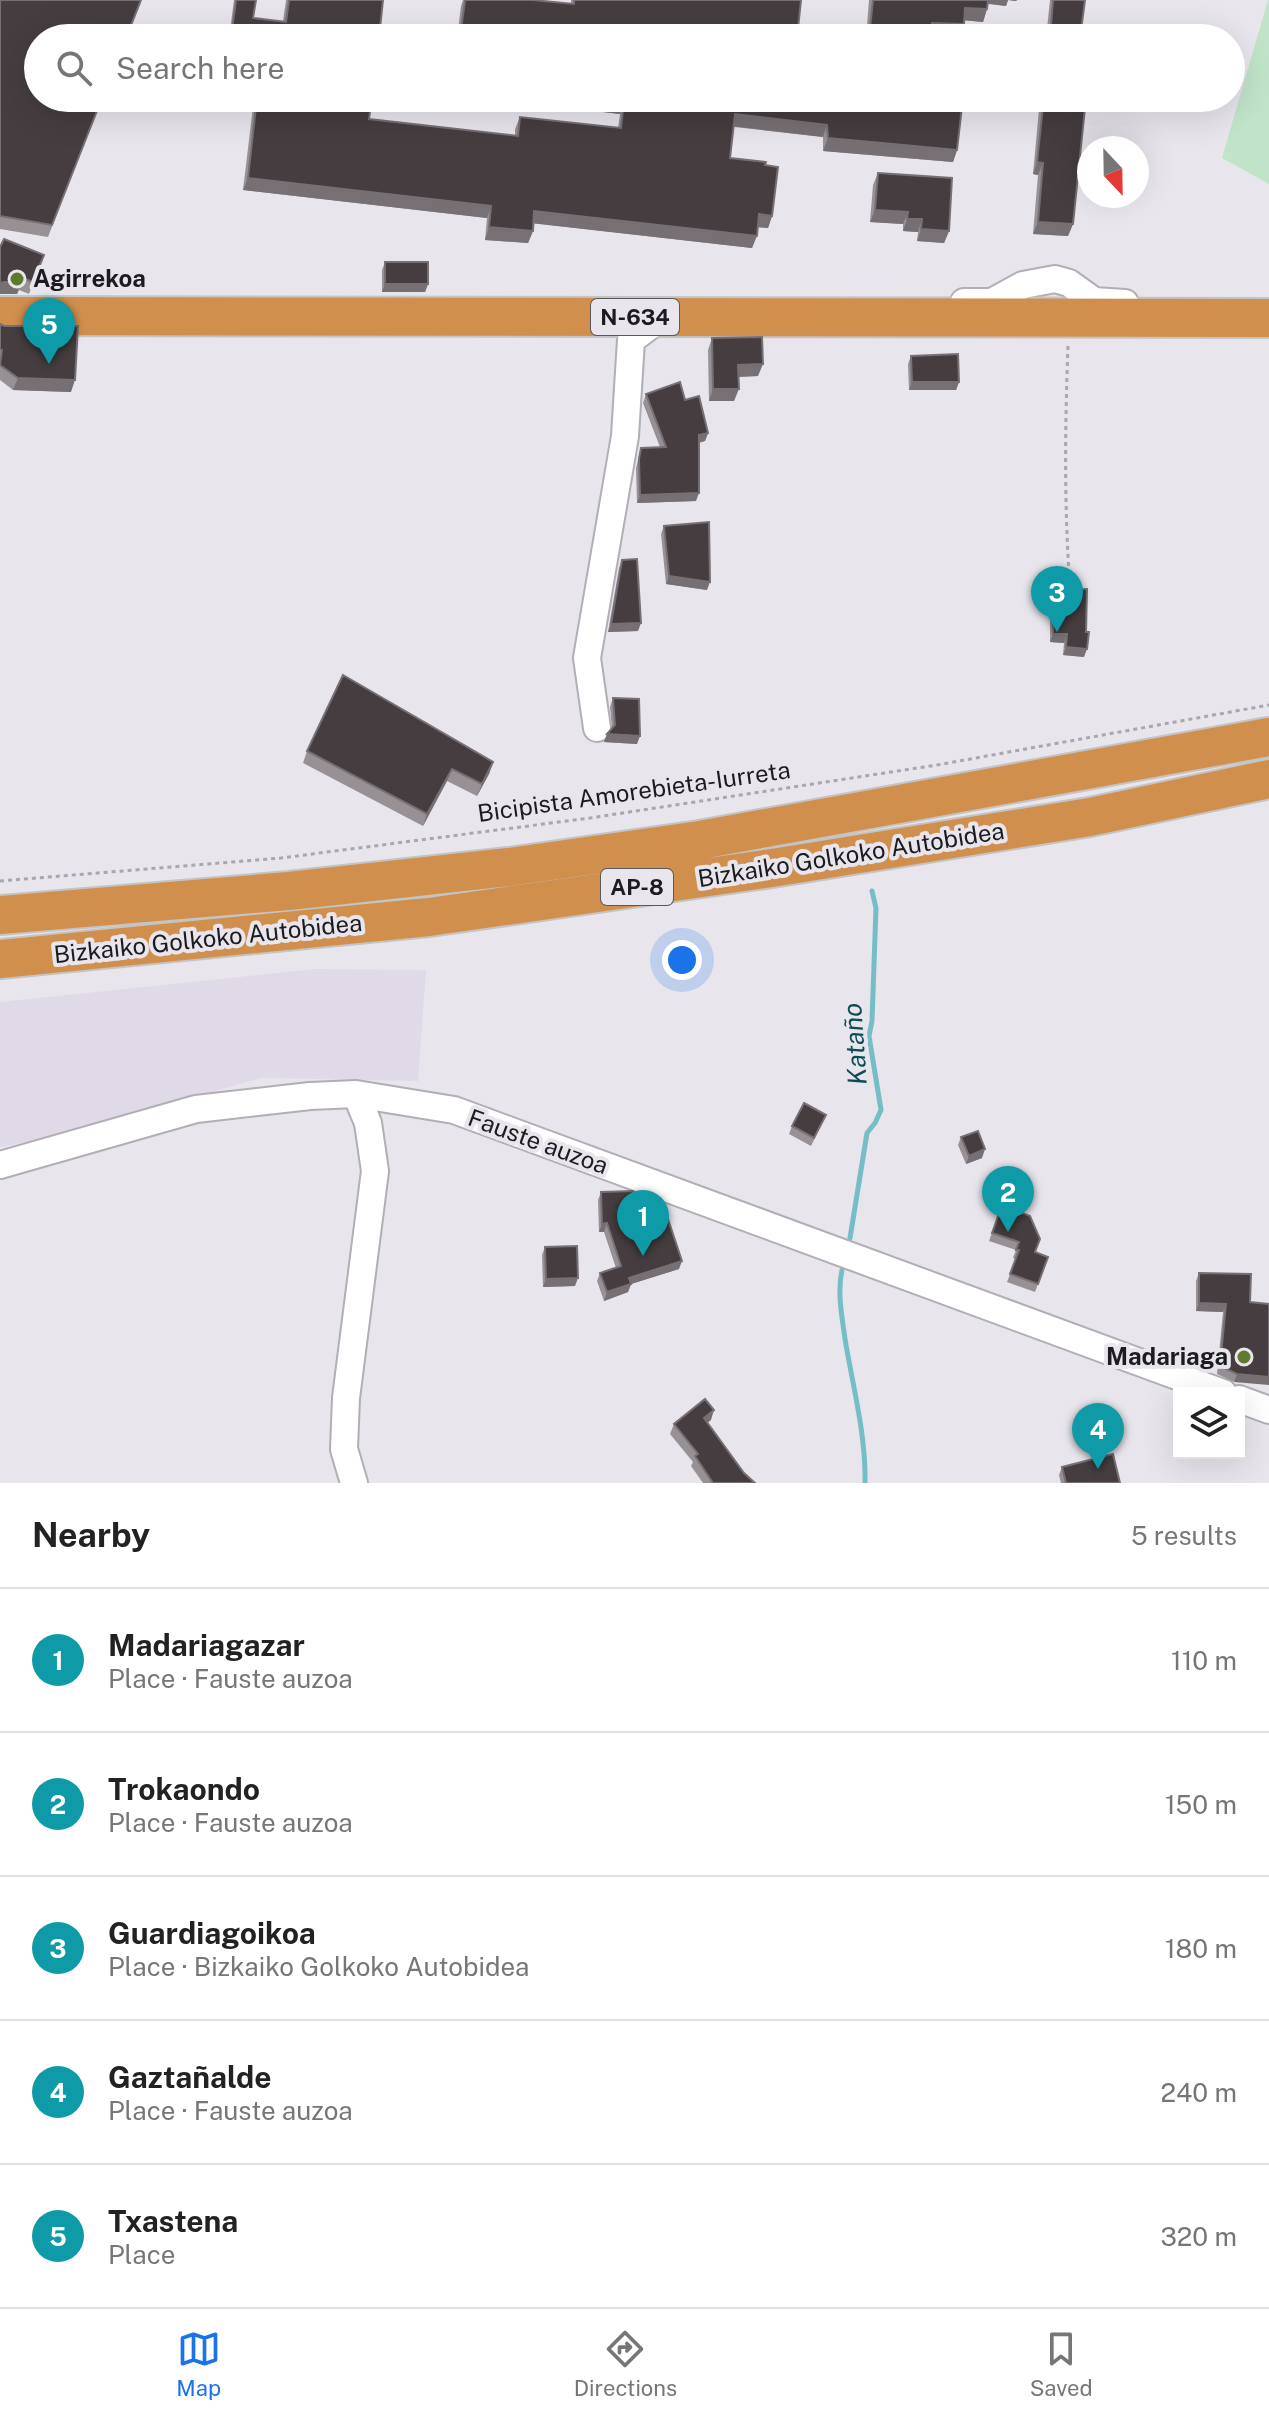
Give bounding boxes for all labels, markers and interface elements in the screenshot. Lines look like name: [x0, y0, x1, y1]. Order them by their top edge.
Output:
search box: [24, 24, 1245, 112]
icon: search: [52, 46, 96, 90]
text: Search here: [116, 50, 284, 86]
north arrow: [1077, 136, 1149, 208]
place label: Agirrekoa: [33, 264, 146, 292]
marker: Agirrekoa: [8, 270, 26, 288]
pin: 5: [23, 298, 75, 364]
road number: N-634: [591, 299, 679, 335]
pin: 3: [1031, 566, 1083, 632]
street label: Bicipista Amorebieta-Iurreta: [476, 755, 792, 827]
street label: Bizkaiko Golkoko Autobidea: [696, 816, 1006, 892]
road number: AP-8: [601, 869, 673, 905]
street label: Bizkaiko Golkoko Autobidea: [52, 908, 363, 968]
your location: [662, 940, 702, 980]
water label: Kataño: [836, 1002, 873, 1086]
street label: Fauste auzoa: [465, 1103, 612, 1179]
pin: 2: [982, 1166, 1034, 1232]
pin: 1: [617, 1190, 669, 1256]
place label: Madariaga: [1106, 1342, 1228, 1370]
marker: Madariaga: [1235, 1348, 1253, 1366]
map controls: [1173, 1387, 1245, 1459]
button: layers: [1173, 1387, 1245, 1459]
pin: 4: [1072, 1403, 1124, 1469]
text: Nearby: [32, 1515, 150, 1555]
text: 5 results: [1131, 1520, 1237, 1551]
text: Madariagazar: [108, 1627, 305, 1663]
text: 1: [52, 1645, 64, 1676]
text: 110 m: [1171, 1645, 1237, 1676]
text: Place · Fauste auzoa: [108, 1663, 353, 1694]
text: Trokaondo: [108, 1771, 260, 1807]
text: 2: [50, 1789, 66, 1820]
text: 150 m: [1165, 1789, 1237, 1820]
text: Place · Fauste auzoa: [108, 1807, 353, 1838]
text: Guardiagoikoa: [108, 1915, 316, 1951]
text: 3: [49, 1933, 67, 1964]
text: 180 m: [1165, 1933, 1237, 1964]
text: Place · Bizkaiko Golkoko Autobidea: [108, 1951, 529, 1982]
text: Gaztañalde: [108, 2059, 272, 2095]
text: 4: [49, 2077, 67, 2108]
text: 240 m: [1160, 2077, 1237, 2108]
text: Place · Fauste auzoa: [108, 2095, 353, 2126]
text: Txastena: [108, 2203, 238, 2239]
text: 5: [49, 2221, 67, 2252]
text: 320 m: [1160, 2221, 1237, 2252]
text: Place: [108, 2239, 175, 2270]
tab: Map: [176, 2327, 221, 2401]
tab: Directions: [574, 2327, 677, 2401]
tab: Saved: [1030, 2327, 1093, 2401]

